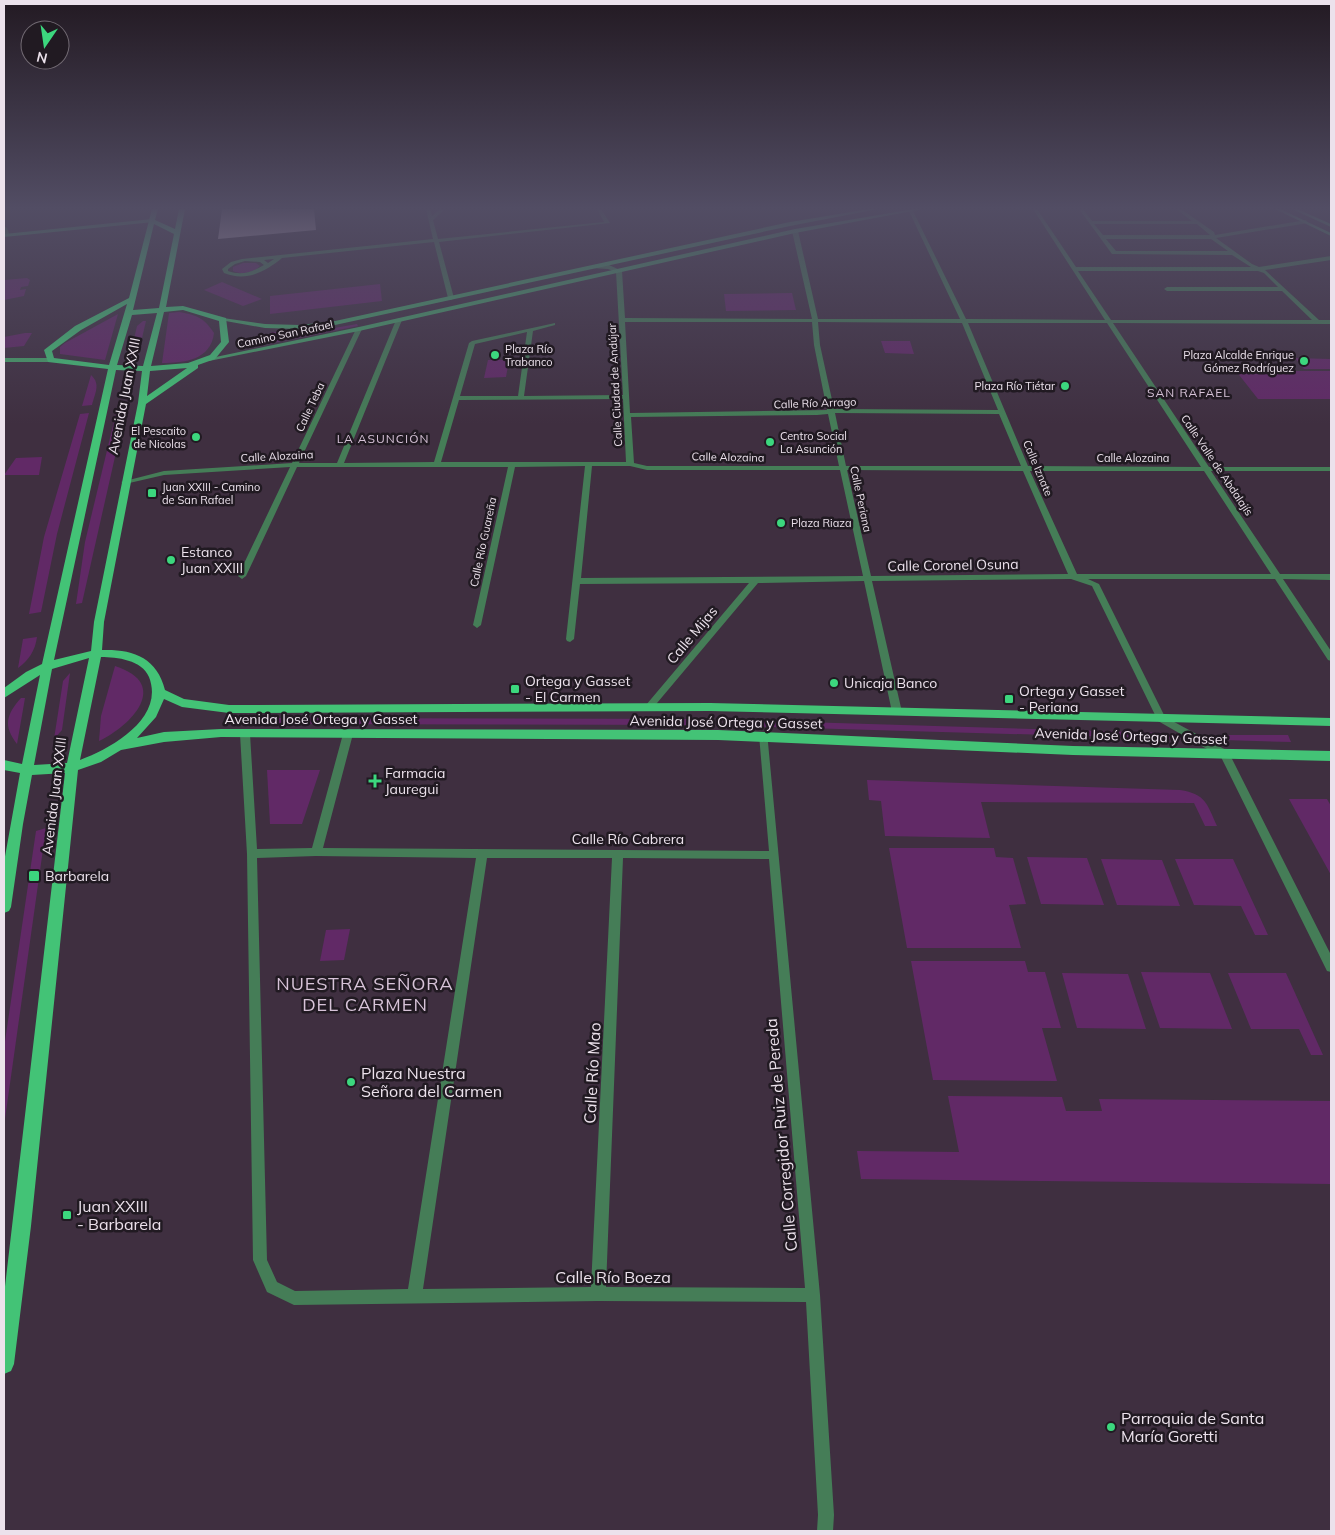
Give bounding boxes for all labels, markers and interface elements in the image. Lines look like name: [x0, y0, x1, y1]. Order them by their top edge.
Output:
north arrow: [20, 20, 70, 70]
text: N: [35, 48, 49, 68]
street label: Camino San Rafael: [236, 317, 334, 351]
street label: Calle Ciudad de Andújar: [605, 323, 625, 447]
street label: Avenida Juan XXIII: [104, 336, 144, 456]
place label: Plaza Río Trabanco: [505, 342, 553, 369]
place label: Plaza Alcalde Enrique Gómez Rodríguez: [1183, 348, 1294, 375]
marker: Plaza Río Trabanco: [489, 349, 501, 361]
marker: Plaza Alcalde Enrique Gómez Rodríguez: [1298, 355, 1310, 367]
place label: Plaza Río Tiétar: [974, 379, 1055, 393]
street label: Calle Teba: [292, 380, 328, 434]
marker: Plaza Río Tiétar: [1059, 380, 1071, 392]
district label: SAN RAFAEL: [1147, 385, 1231, 400]
street label: Calle Río Arrago: [773, 395, 857, 411]
street label: Calle Valle de Abdalajís: [1178, 412, 1256, 518]
place label: El Pescaito de Nicolas: [131, 424, 186, 451]
place label: Centro Social La Asunción: [780, 429, 847, 456]
marker: El Pescaito de Nicolas: [190, 431, 202, 443]
district label: LA ASUNCIÓN: [337, 431, 429, 446]
marker: Centro Social La Asunción: [764, 436, 776, 448]
street label: Calle Iznate: [1020, 438, 1056, 498]
street label: Calle Alozaina: [240, 447, 314, 465]
street label: Calle Alozaina: [691, 449, 765, 465]
street label: Calle Alozaina: [1097, 451, 1169, 465]
street label: Calle Periana: [847, 465, 875, 533]
place label: Juan XXIII - Camino de San Rafael: [162, 480, 260, 507]
marker: Juan XXIII - Camino de San Rafael: [146, 487, 158, 499]
street label: Calle Río Guareña: [467, 496, 499, 588]
place label: Plaza Riaza: [791, 516, 852, 530]
marker: Plaza Riaza: [775, 517, 787, 529]
place label: Estanco Juan XXIII: [181, 543, 243, 577]
marker: Estanco Juan XXIII: [165, 554, 177, 566]
street label: Calle Coronel Osuna: [887, 555, 1019, 575]
street label: Calle Mijas: [663, 602, 721, 667]
place label: Ortega y Gasset - El Carmen: [525, 672, 630, 706]
place label: Unicaja Banco: [844, 674, 937, 692]
marker: Unicaja Banco: [828, 677, 840, 689]
place label: Ortega y Gasset - Periana: [1019, 682, 1124, 716]
marker: Ortega y Gasset - El Carmen: [509, 683, 521, 695]
marker: Ortega y Gasset - Periana: [1003, 693, 1015, 705]
street label: Avenida José Ortega y Gasset: [225, 710, 418, 728]
street label: Avenida José Ortega y Gasset: [629, 711, 823, 733]
street label: Avenida José Ortega y Gasset: [1034, 724, 1228, 748]
street label: Avenida Juan XXIII: [38, 736, 70, 856]
place label: Farmacia Jauregui: [385, 764, 445, 798]
marker: Farmacia Jauregui: [369, 775, 381, 787]
street label: Calle Río Cabrera: [572, 830, 684, 848]
place label: Barbarela: [45, 867, 109, 885]
marker: Barbarela: [27, 869, 41, 883]
district label: NUESTRA SEÑORA DEL CARMEN: [276, 972, 454, 1016]
street label: Calle Corregidor Ruiz de Pereda: [761, 1018, 801, 1252]
street label: Calle Río Mao: [579, 1022, 605, 1124]
place label: Plaza Nuestra Señora del Carmen: [361, 1063, 502, 1101]
marker: Plaza Nuestra Señora del Carmen: [345, 1076, 357, 1088]
place label: Juan XXIII - Barbarela: [77, 1196, 161, 1234]
marker: Juan XXIII - Barbarela: [61, 1209, 73, 1221]
street label: Calle Río Boeza: [555, 1267, 671, 1287]
place label: Parroquia de Santa María Goretti: [1121, 1408, 1264, 1446]
marker: Parroquia de Santa María Goretti: [1105, 1421, 1117, 1433]

